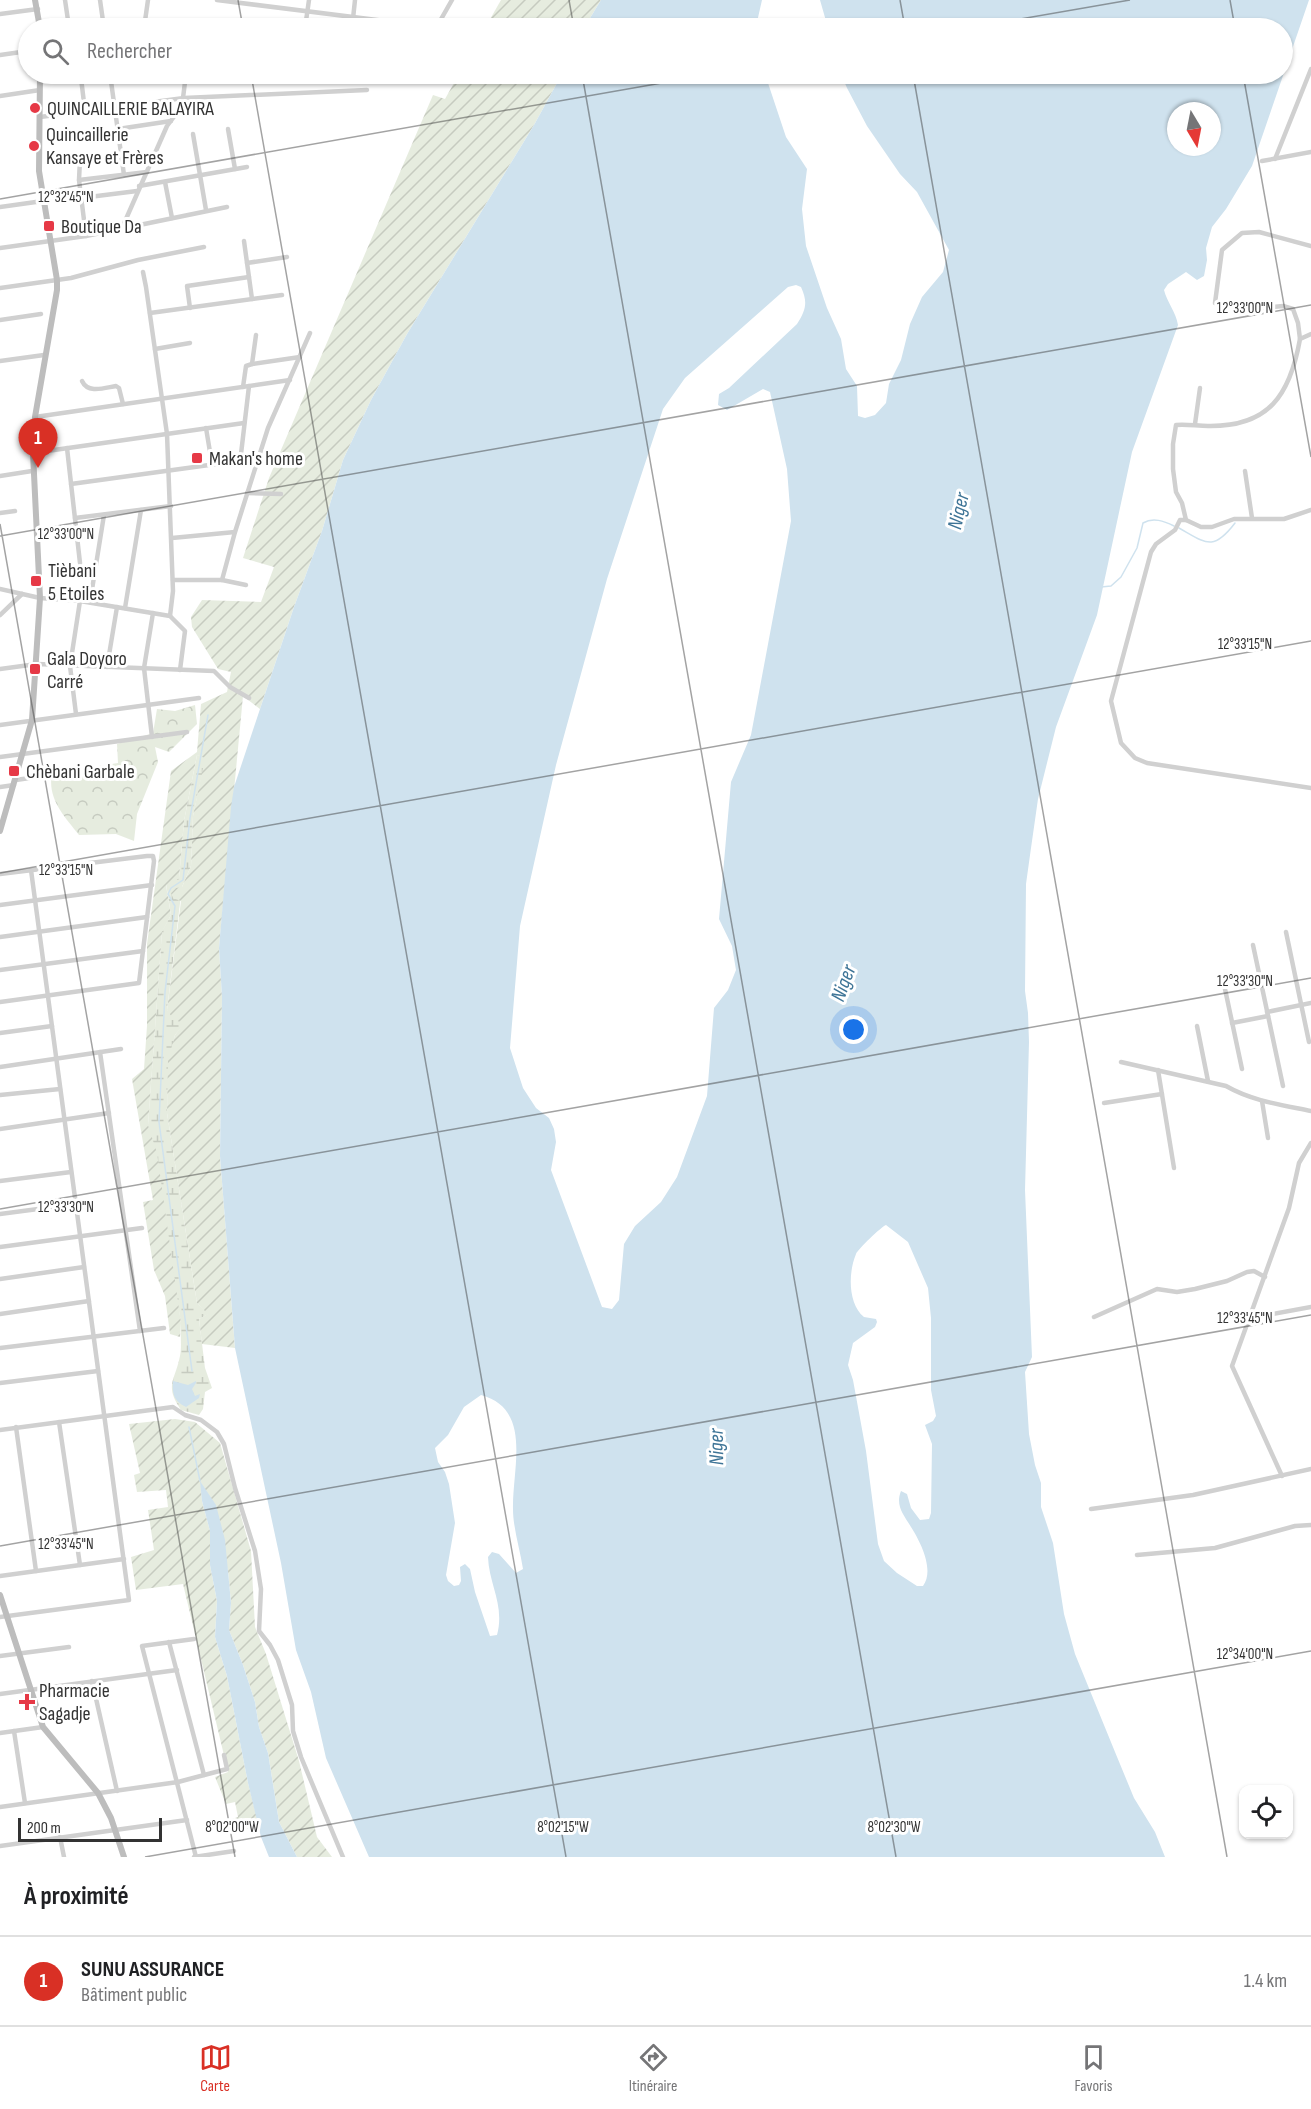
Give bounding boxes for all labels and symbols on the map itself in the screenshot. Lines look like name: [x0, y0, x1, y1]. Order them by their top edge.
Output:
place label: QUINCAILLERIE BALAYIRA: [47, 97, 214, 121]
marker: QUINCAILLERIE BALAYIRA: [28, 101, 42, 115]
north arrow: [1167, 102, 1221, 156]
place label: Quincaillerie Kansaye et Frères: [46, 123, 164, 170]
marker: Quincaillerie Kansaye et Frères: [27, 139, 41, 153]
text: 12°32'45"N: [38, 188, 94, 207]
place label: Boutique Da: [61, 215, 142, 239]
marker: Boutique Da: [42, 219, 56, 233]
text: 12°33'00"N: [1217, 299, 1273, 318]
pin: 1: [18, 418, 57, 468]
place label: Makan's home: [209, 447, 303, 471]
marker: Makan's home: [190, 451, 204, 465]
water label: Niger: [942, 489, 975, 532]
text: 12°33'00"N: [38, 525, 94, 544]
place label: Tièbani 5 Etoiles: [48, 559, 104, 606]
marker: Tièbani 5 Etoiles: [29, 574, 43, 588]
text: 12°33'15"N: [1218, 635, 1272, 654]
place label: Gala Doyoro Carré: [47, 647, 127, 694]
marker: Gala Doyoro Carré: [28, 662, 42, 676]
place label: Chèbani Garbale: [26, 760, 135, 784]
marker: Chèbani Garbale: [7, 764, 21, 778]
text: 12°33'15"N: [39, 861, 93, 880]
water label: Niger: [825, 961, 862, 1005]
text: 12°33'30"N: [1217, 972, 1273, 991]
your location: [839, 1015, 868, 1044]
text: 12°33'30"N: [38, 1198, 94, 1217]
text: 12°33'45"N: [1217, 1309, 1273, 1328]
water label: Niger: [704, 1427, 729, 1466]
text: 12°33'45"N: [38, 1535, 94, 1554]
text: 12°34'00"N: [1217, 1645, 1273, 1664]
place label: Pharmacie Sagadje: [39, 1679, 110, 1726]
marker: Pharmacie Sagadje: [20, 1695, 34, 1709]
scale bar: [18, 1815, 162, 1842]
text: 8°02'00"W: [205, 1818, 259, 1837]
text: 8°02'15"W: [537, 1818, 589, 1837]
text: 8°02'30"W: [867, 1818, 921, 1837]

